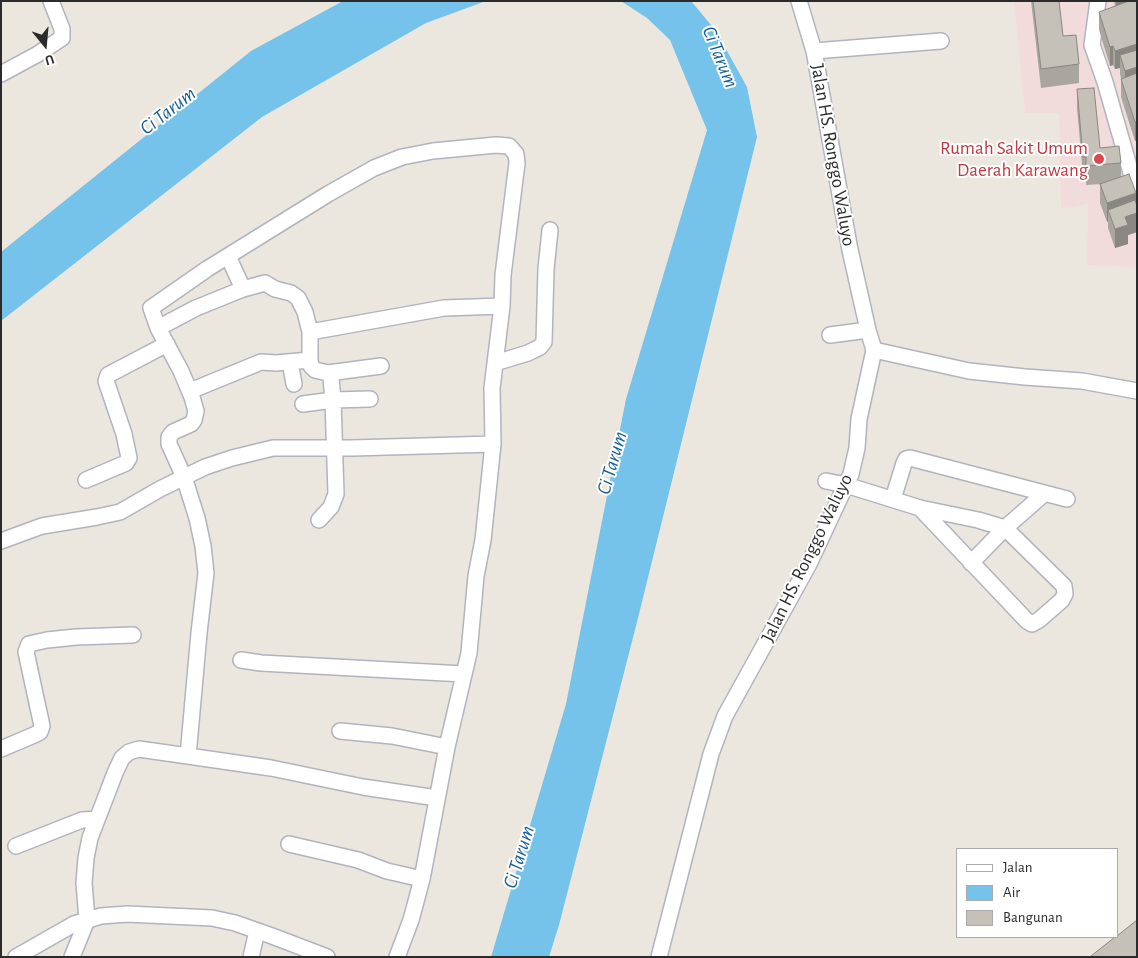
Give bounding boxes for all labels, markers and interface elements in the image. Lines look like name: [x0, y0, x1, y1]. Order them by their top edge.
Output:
north arrow: [20, 20, 70, 70]
water label: Ci Tarum: [697, 23, 743, 91]
text: U: [43, 51, 56, 67]
street label: Jalan HS. Ronggo Waluyo: [806, 62, 860, 248]
water label: Ci Tarum: [135, 82, 201, 140]
place label: Rumah Sakit Umum Daerah Karawang: [940, 137, 1088, 181]
marker: Rumah Sakit Umum Daerah Karawang: [1092, 152, 1106, 166]
water label: Ci Tarum: [592, 429, 632, 497]
street label: Jalan HS. Ronggo Waluyo: [756, 470, 858, 646]
water label: Ci Tarum: [498, 823, 540, 891]
legend: [956, 848, 1118, 938]
text: Jalan: [1003, 860, 1033, 875]
text: Air: [1003, 885, 1020, 900]
text: Bangunan: [1003, 910, 1063, 925]

